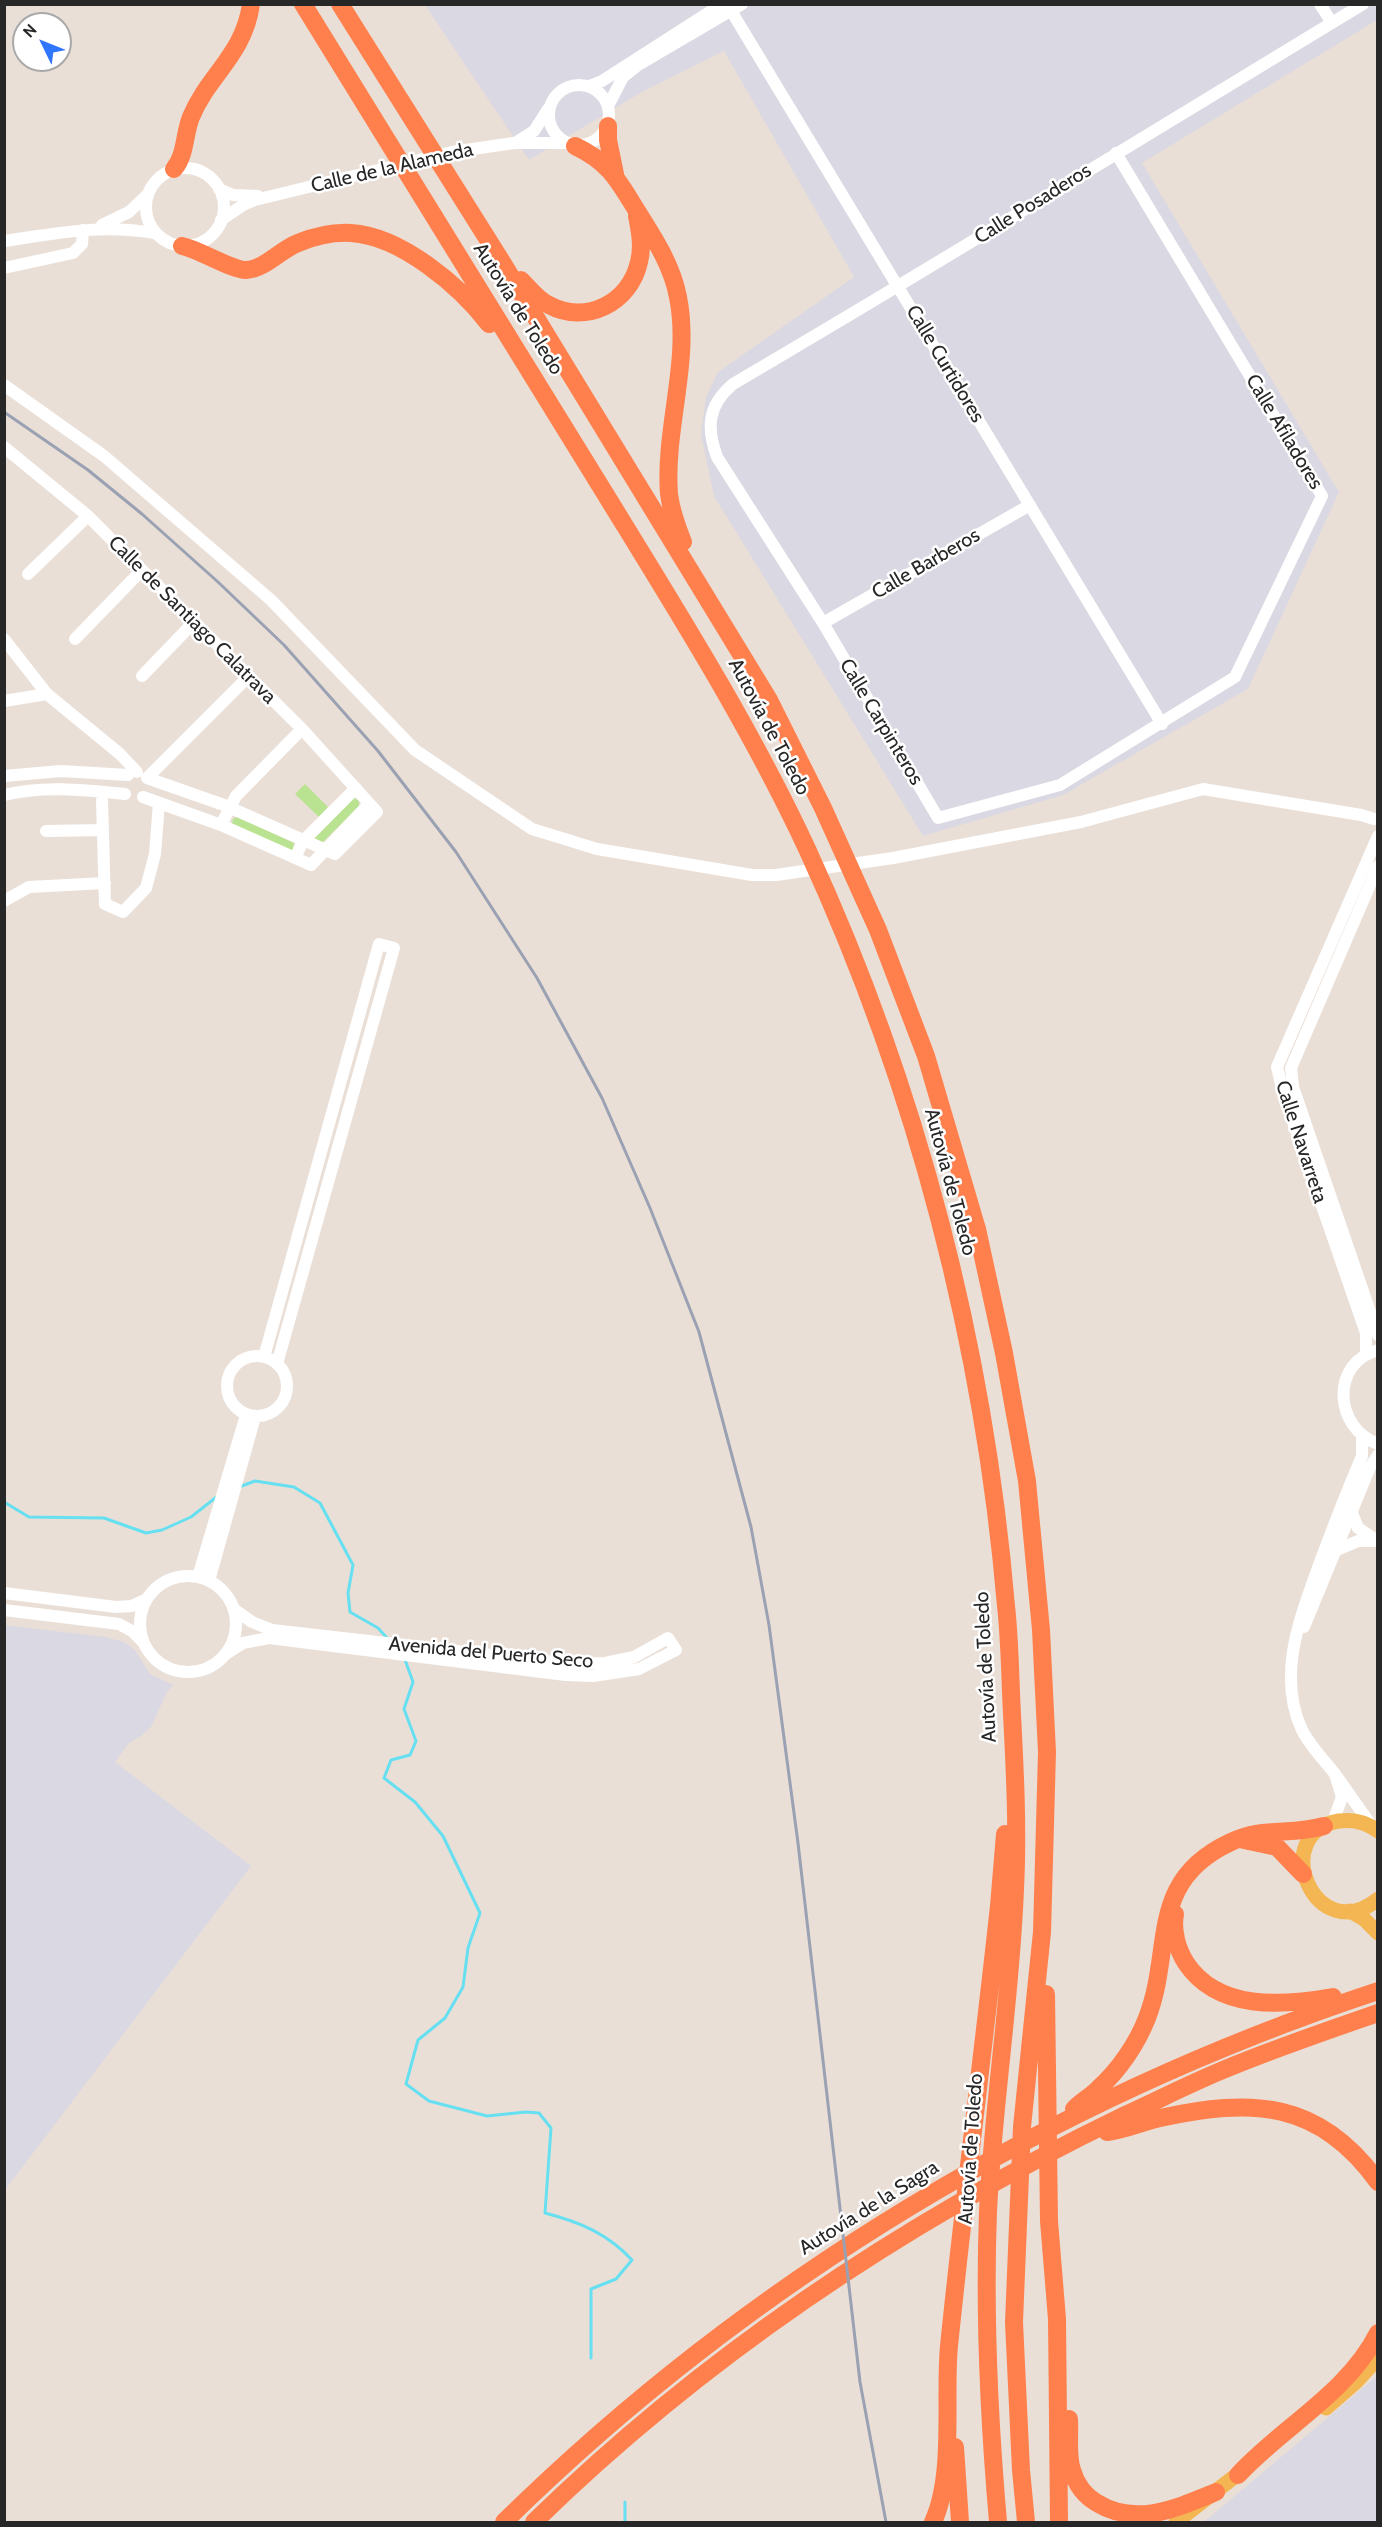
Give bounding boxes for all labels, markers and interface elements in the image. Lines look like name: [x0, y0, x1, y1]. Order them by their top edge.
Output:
north arrow: [12, 12, 72, 72]
text: N: [19, 20, 41, 41]
street label: Calle de la Alameda: [309, 138, 475, 198]
street label: Calle Posaderos: [970, 159, 1096, 249]
street label: Autovía de Toledo: [468, 239, 568, 379]
street label: Calle Curtidores: [901, 301, 989, 427]
street label: Calle Afiladores: [1240, 370, 1328, 494]
street label: Calle Barberos: [868, 523, 984, 605]
street label: Calle de Santiago Calatrava: [103, 531, 281, 709]
street label: Autovía de Toledo: [723, 655, 815, 799]
street label: Calle Carpinteros: [834, 655, 928, 789]
street label: Calle Navarreta: [1270, 1078, 1332, 1206]
street label: Autovía de Toledo: [919, 1106, 981, 1258]
street label: Autovía de Toledo: [970, 1591, 1002, 1743]
street label: Avenida del Puerto Seco: [388, 1632, 594, 1674]
street label: Autovía de Toledo: [954, 2073, 988, 2225]
street label: Autovía de la Sagra: [795, 2155, 943, 2261]

